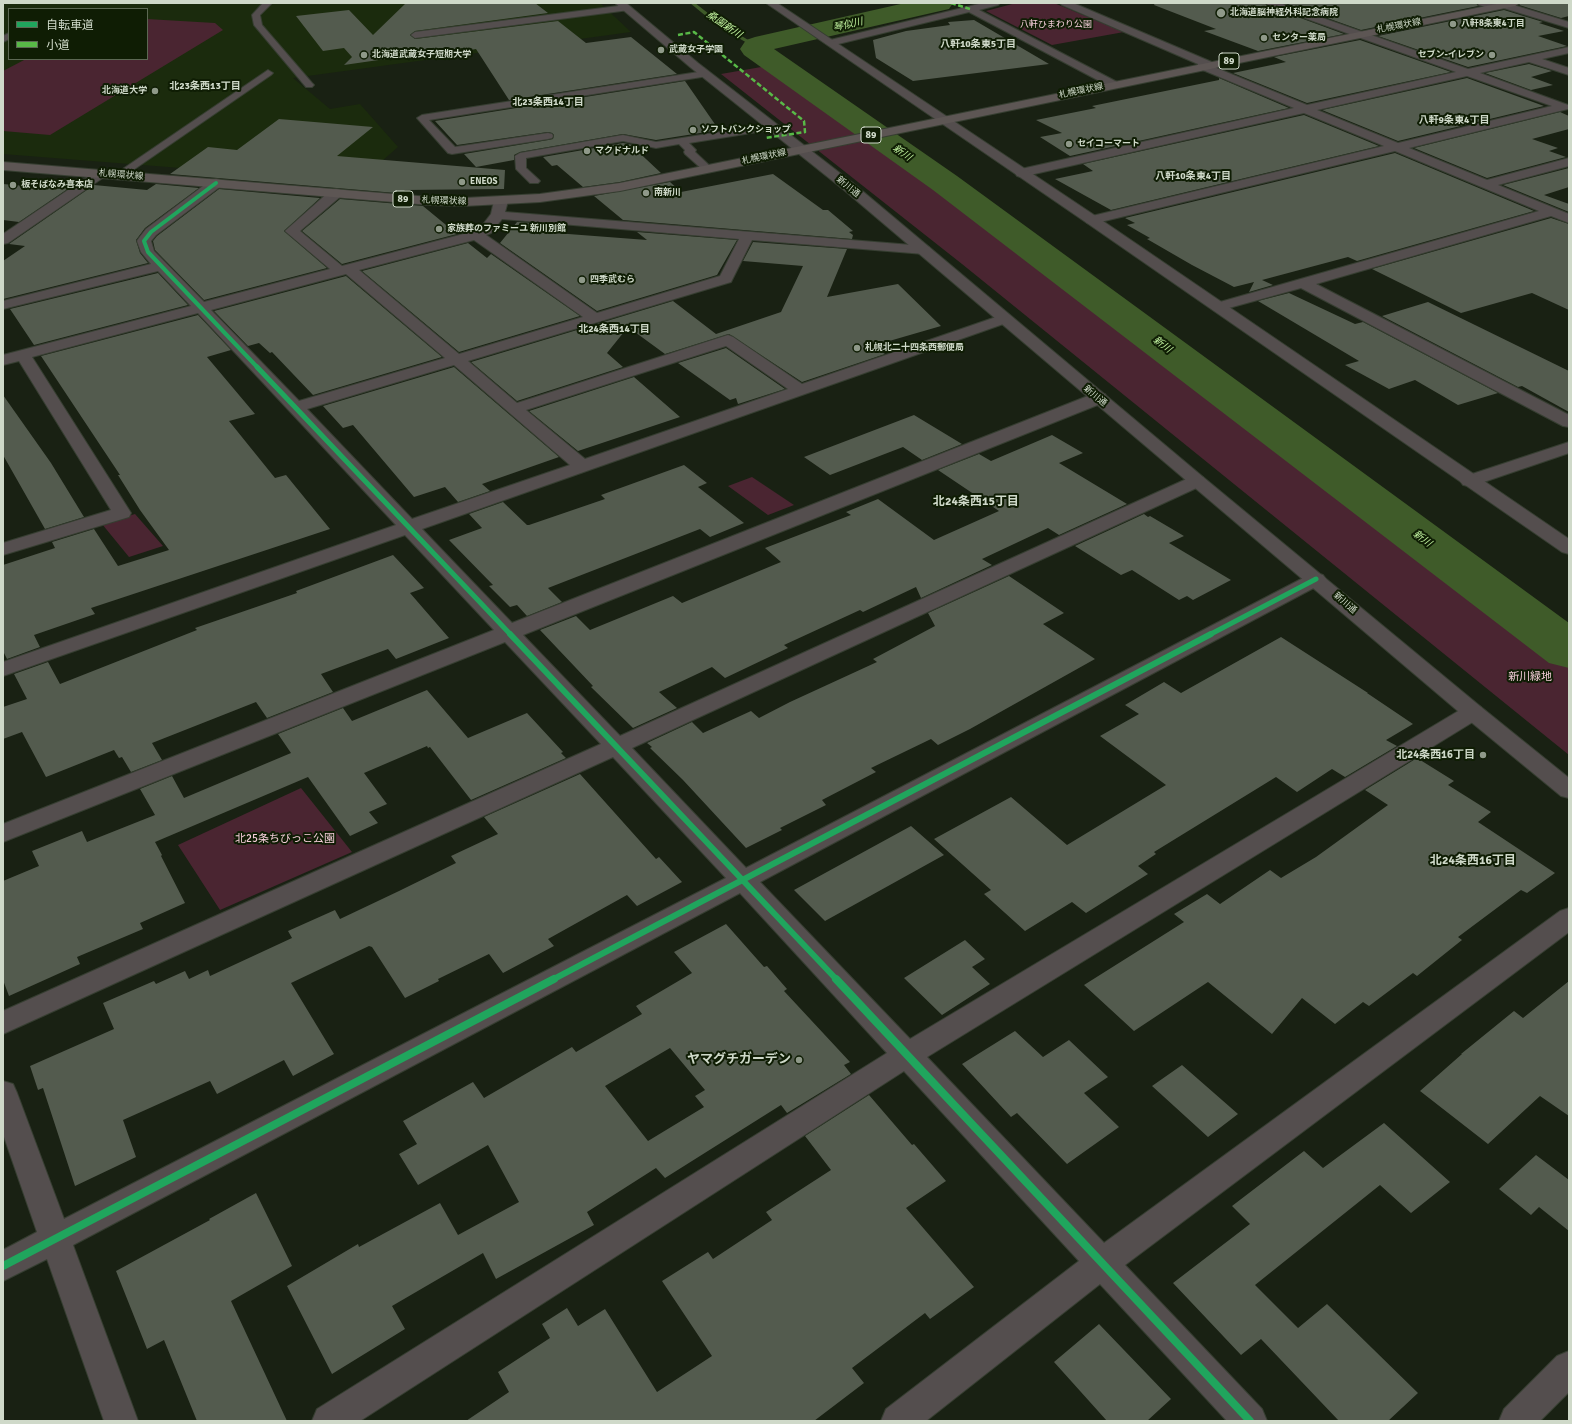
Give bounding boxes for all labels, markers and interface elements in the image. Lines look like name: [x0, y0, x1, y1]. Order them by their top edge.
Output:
marker: 北海道脳神経外科記念病院: [1215, 7, 1227, 19]
legend: [8, 8, 148, 60]
place label: 北海道脳神経外科記念病院: [1230, 8, 1338, 18]
water label: 桑園新川: [704, 9, 744, 41]
water label: 琴似川: [832, 16, 864, 34]
street label: 札幌環状線: [1376, 16, 1422, 36]
text: 自転車道: [46, 18, 94, 33]
marker: 八軒8条東4丁目: [1448, 19, 1458, 29]
place label: 八軒8条東4丁目: [1461, 19, 1525, 29]
park label: 八軒ひまわり公園: [1020, 20, 1092, 30]
marker: センター薬局: [1259, 33, 1269, 43]
place label: センター薬局: [1272, 33, 1326, 43]
text: 小道: [46, 38, 70, 53]
district label: 八軒10条東5丁目: [940, 38, 1016, 50]
marker: 武蔵女子学園: [656, 45, 666, 55]
place label: 武蔵女子学園: [669, 45, 723, 55]
marker: 北海道武蔵女子短期大学: [359, 50, 369, 60]
place label: 北海道武蔵女子短期大学: [372, 50, 471, 60]
place label: セブン-イレブン: [1418, 50, 1484, 60]
marker: セブン-イレブン: [1487, 50, 1497, 60]
road number: 89: [1219, 53, 1239, 69]
district label: 北23条西13丁目: [169, 80, 241, 92]
street label: 札幌環状線: [1058, 81, 1104, 101]
place label: 北海道大学: [102, 86, 147, 96]
marker: 北海道大学: [150, 86, 160, 96]
district label: 北23条西14丁目: [512, 96, 584, 108]
district label: 八軒9条東4丁目: [1419, 114, 1489, 126]
marker: ソフトバンクショップ: [688, 125, 698, 135]
place label: ソフトバンクショップ: [701, 125, 791, 135]
road number: 89: [861, 127, 881, 143]
marker: セイコーマート: [1064, 139, 1074, 149]
place label: セイコーマート: [1077, 139, 1140, 149]
water label: 新川: [890, 142, 914, 164]
marker: マクドナルド: [582, 146, 592, 156]
place label: マクドナルド: [595, 146, 649, 156]
street label: 札幌環状線: [741, 147, 787, 167]
street label: 札幌環状線: [98, 168, 144, 182]
district label: 八軒10条東4丁目: [1155, 170, 1231, 182]
street label: 新川通: [834, 174, 862, 200]
marker: ENEOS: [457, 177, 467, 187]
place label: ENEOS: [470, 177, 497, 187]
marker: 板そばなみ喜本店: [8, 180, 18, 190]
place label: 板そばなみ喜本店: [21, 180, 93, 190]
marker: 南新川: [641, 188, 651, 198]
place label: 南新川: [654, 188, 681, 198]
road number: 89: [393, 191, 413, 207]
street label: 札幌環状線: [421, 195, 467, 207]
marker: 家族葬のファミーユ 新川別館: [434, 224, 444, 234]
place label: 家族葬のファミーユ 新川別館: [447, 224, 566, 234]
marker: 四季武むら: [577, 275, 587, 285]
place label: 四季武むら: [590, 275, 635, 285]
district label: 北24条西14丁目: [578, 323, 650, 335]
water label: 新川: [1150, 334, 1174, 356]
marker: 札幌北二十四条西郵便局: [852, 343, 862, 353]
place label: 札幌北二十四条西郵便局: [865, 343, 964, 353]
street label: 新川通: [1081, 383, 1109, 409]
district label: 北24条西15丁目: [933, 495, 1019, 509]
water label: 新川: [1410, 528, 1434, 550]
street label: 新川通: [1331, 590, 1359, 616]
park label: 新川緑地: [1508, 670, 1552, 684]
place label: 北24条西16丁目: [1396, 748, 1475, 762]
marker: 北24条西16丁目: [1478, 750, 1488, 760]
park label: 北25条ちびっこ公園: [235, 832, 335, 846]
district label: 北24条西16丁目: [1430, 854, 1516, 868]
place label: ヤマグチガーデン: [687, 1052, 791, 1068]
marker: ヤマグチガーデン: [794, 1055, 804, 1065]

